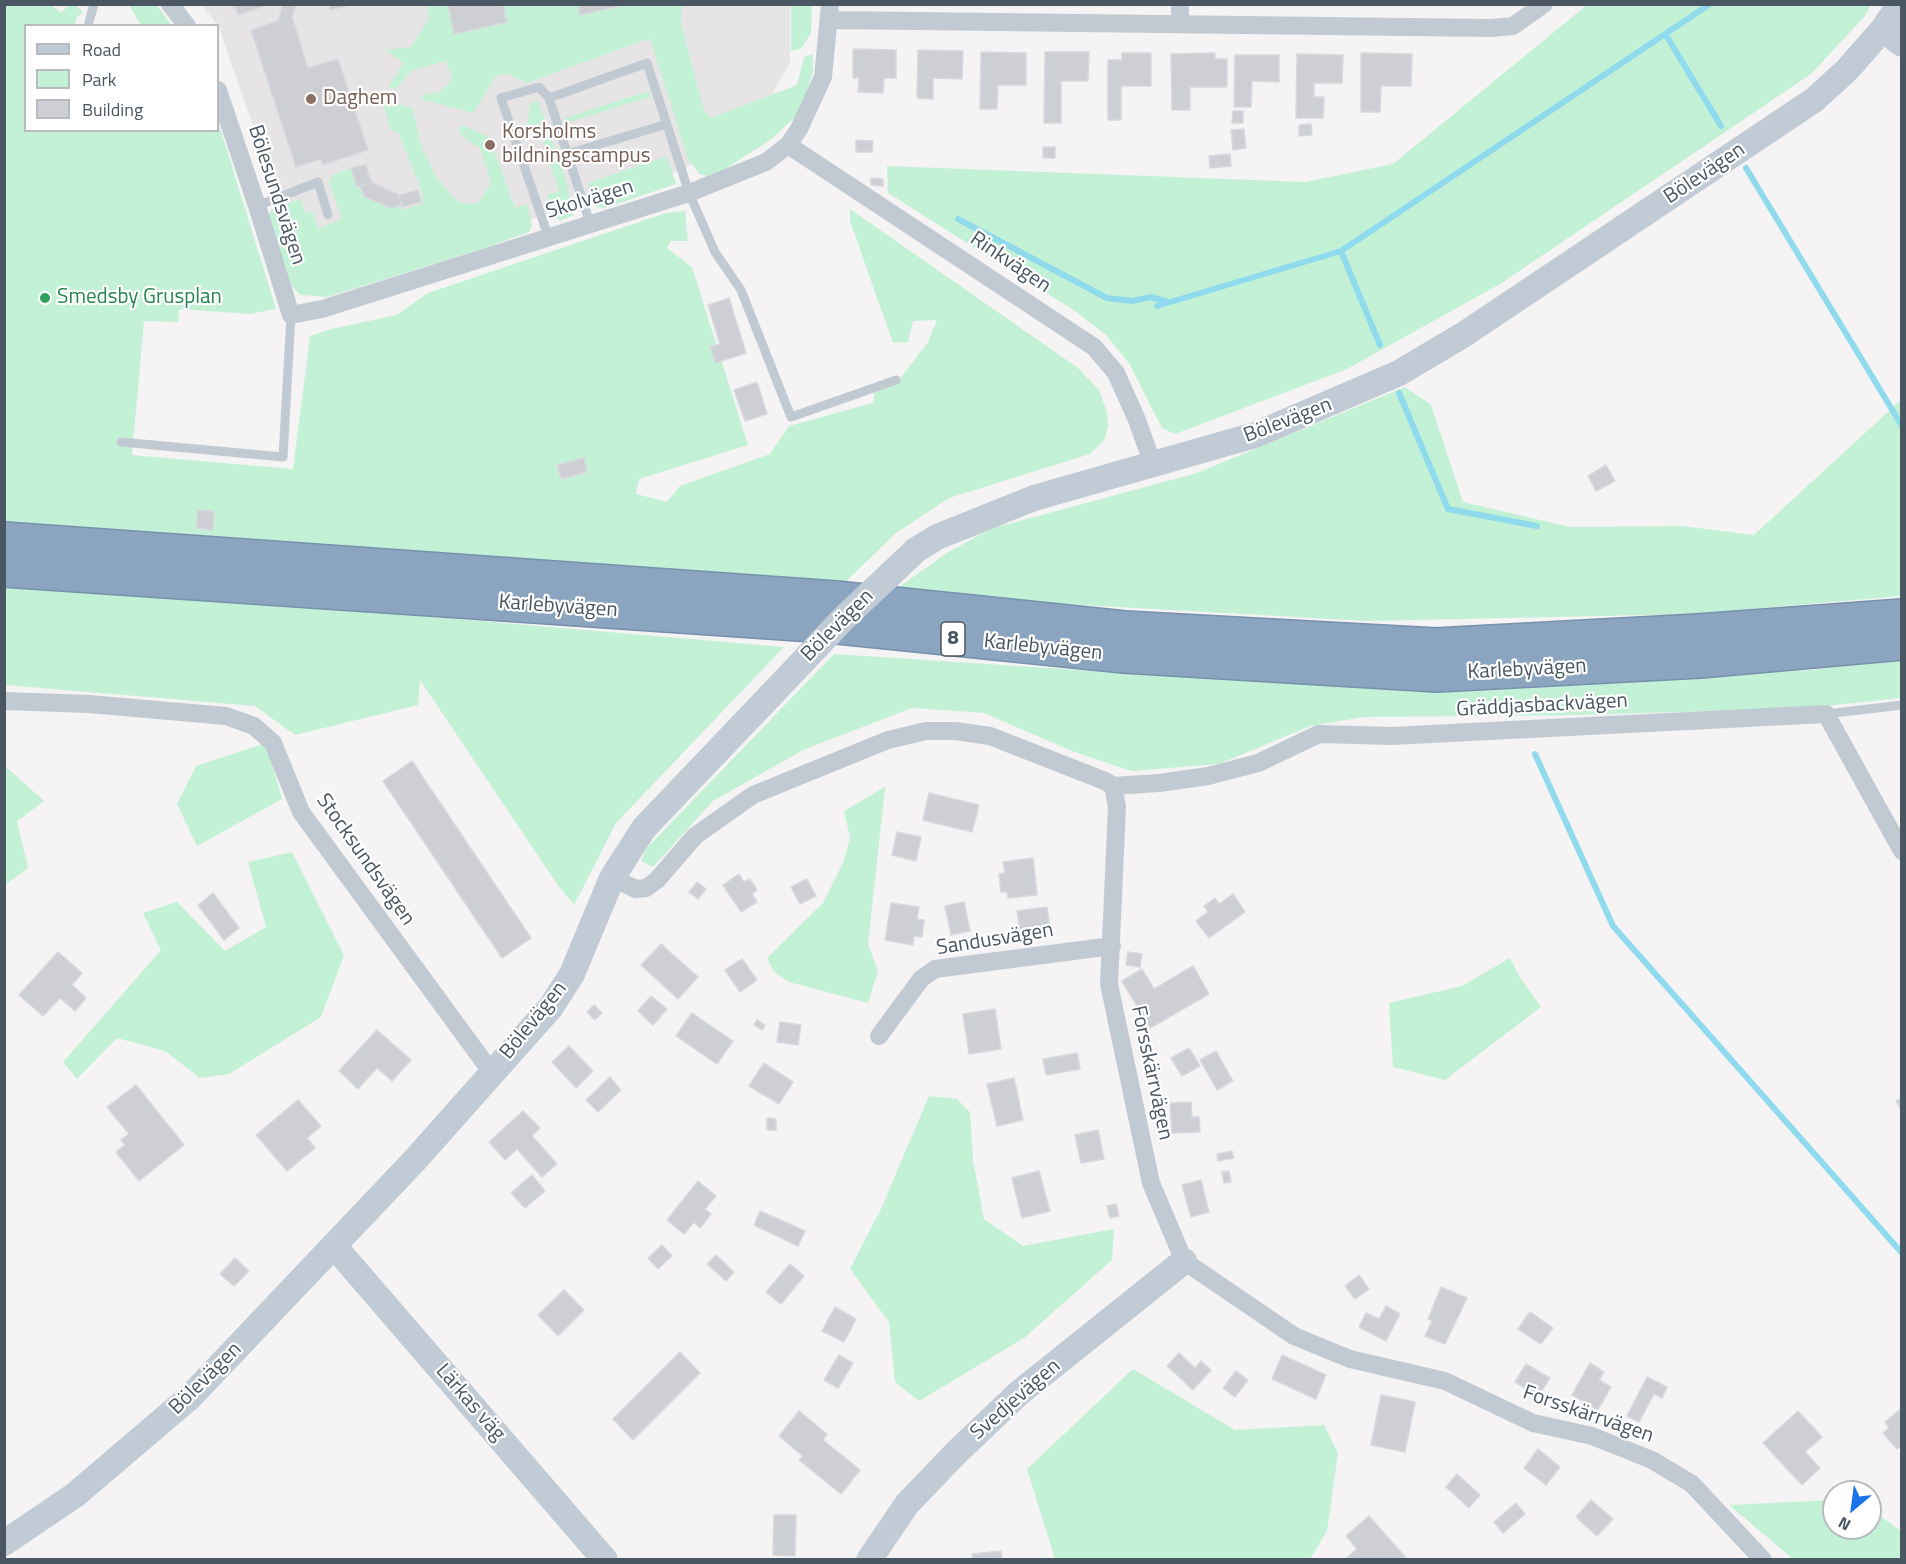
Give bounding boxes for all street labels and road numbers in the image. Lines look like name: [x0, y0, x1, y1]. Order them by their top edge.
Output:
street label: Bölesundsvägen: [242, 122, 310, 268]
street label: Bölevägen: [1660, 138, 1750, 210]
street label: Skolvägen: [543, 175, 637, 225]
street label: Rinkvägen: [965, 227, 1055, 299]
street label: Bölevägen: [1240, 393, 1336, 449]
street label: Bölevägen: [796, 584, 880, 668]
street label: Karlebyvägen: [498, 590, 618, 624]
road number: 8: [941, 622, 965, 656]
street label: Karlebyvägen: [982, 629, 1104, 667]
street label: Karlebyvägen: [1467, 654, 1587, 686]
street label: Gräddjasbackvägen: [1456, 689, 1628, 723]
street label: Stocksundsvägen: [310, 789, 420, 931]
street label: Sandusvägen: [935, 918, 1055, 962]
street label: Bölevägen: [495, 977, 573, 1065]
street label: Forsskärrvägen: [1124, 1004, 1178, 1142]
street label: Bölevägen: [164, 1337, 248, 1421]
street label: Svedjevägen: [966, 1354, 1066, 1446]
street label: Lärkas väg: [430, 1359, 510, 1447]
street label: Forsskärrvägen: [1519, 1381, 1657, 1449]

